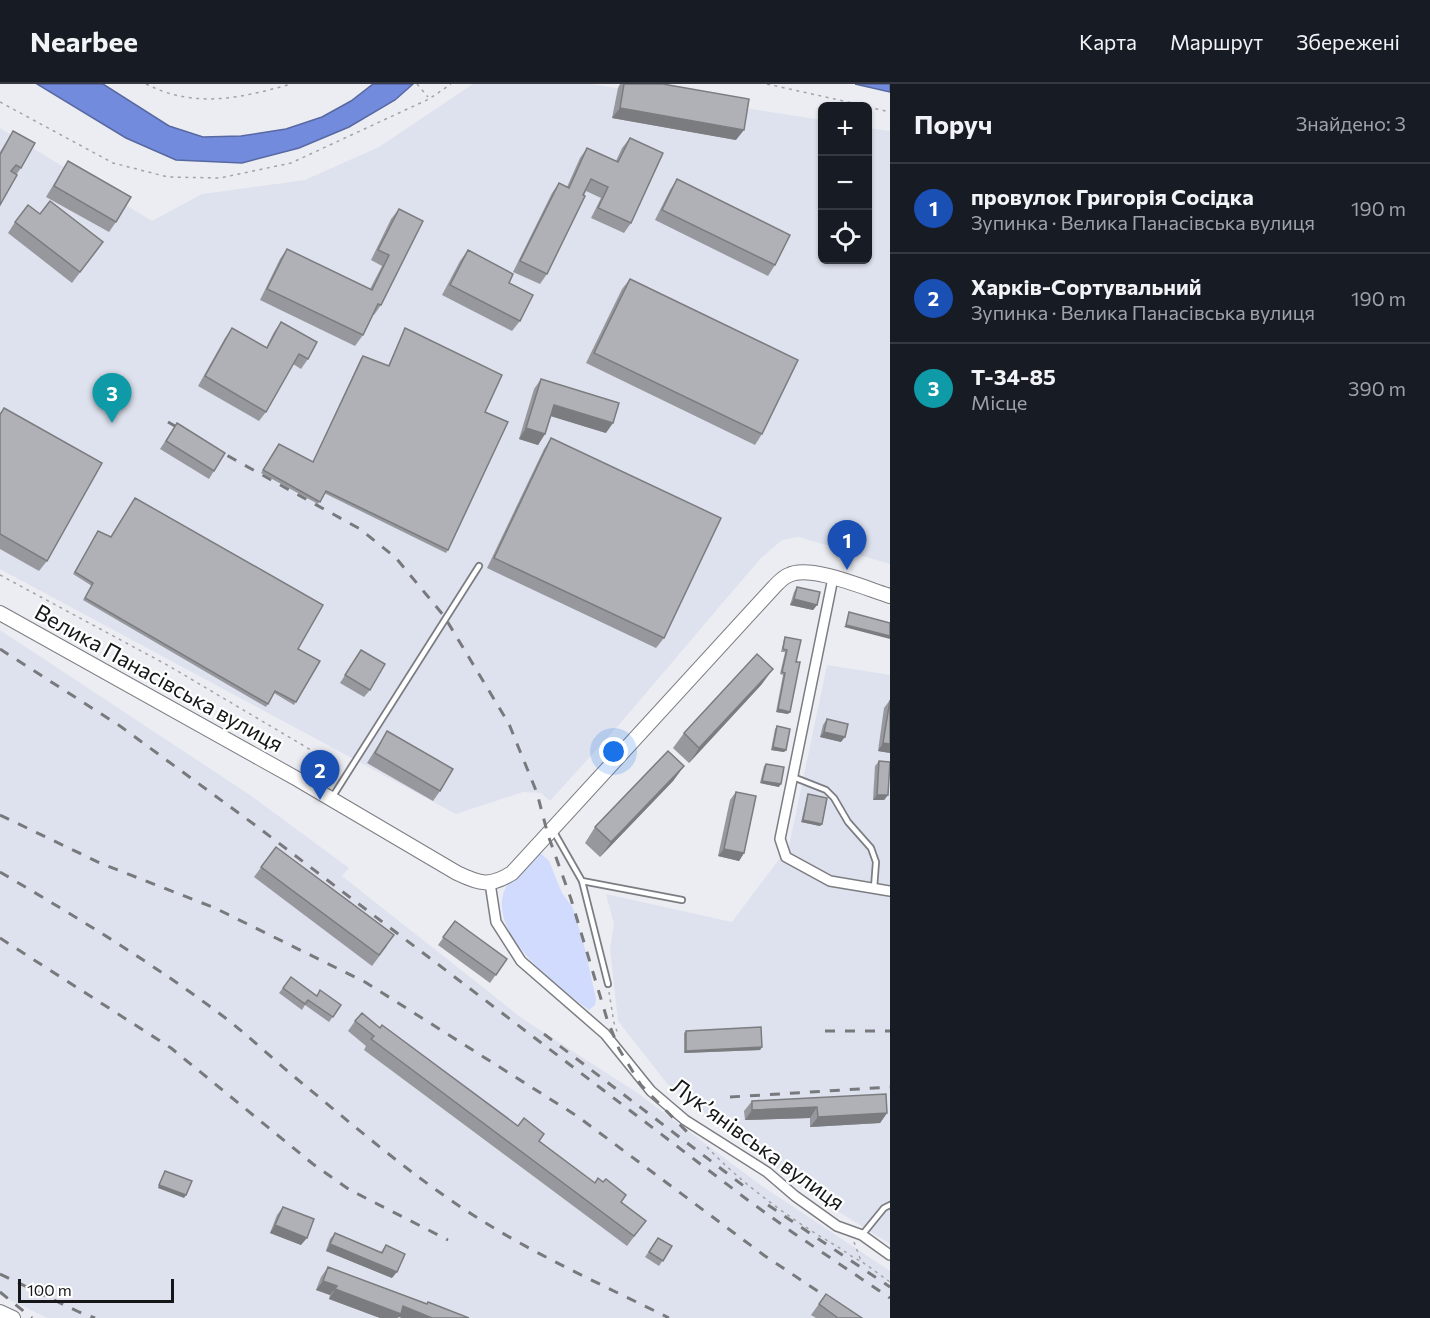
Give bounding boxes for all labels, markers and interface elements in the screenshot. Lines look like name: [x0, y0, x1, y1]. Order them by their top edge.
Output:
text: Nearbee: [30, 24, 138, 58]
text: Карта: [1079, 29, 1137, 54]
text: Маршрут: [1170, 29, 1263, 54]
text: Збережені: [1296, 29, 1400, 54]
map controls: [818, 102, 872, 264]
button: +: [818, 102, 872, 156]
text: Поруч: [914, 108, 992, 139]
text: Знайдено: 3: [1296, 111, 1406, 135]
button: −: [818, 156, 872, 210]
text: провулок Григорія Сосідка: [971, 183, 1254, 210]
text: 1: [929, 196, 938, 220]
text: 190 m: [1351, 196, 1406, 220]
button: locate: [818, 210, 872, 264]
text: Зупинка · Велика Панасівська вулиця: [971, 210, 1315, 234]
text: Харків-Сортувальний: [971, 273, 1202, 300]
text: 2: [928, 286, 939, 310]
text: 190 m: [1351, 286, 1406, 310]
text: Зупинка · Велика Панасівська вулиця: [971, 300, 1315, 324]
text: Т-34-85: [971, 363, 1056, 390]
pin: 3: [92, 374, 132, 423]
text: 3: [928, 376, 939, 400]
text: 390 m: [1348, 376, 1406, 400]
text: Місце: [971, 390, 1027, 414]
pin: 1: [828, 520, 866, 570]
street label: Велика Панасівська вулиця: [30, 598, 288, 757]
your location: [599, 737, 628, 766]
pin: 2: [300, 750, 340, 800]
street label: Лук’янівська вулиця: [666, 1072, 850, 1216]
scale bar: [18, 1276, 174, 1304]
text: 100 m: [27, 1280, 72, 1299]

